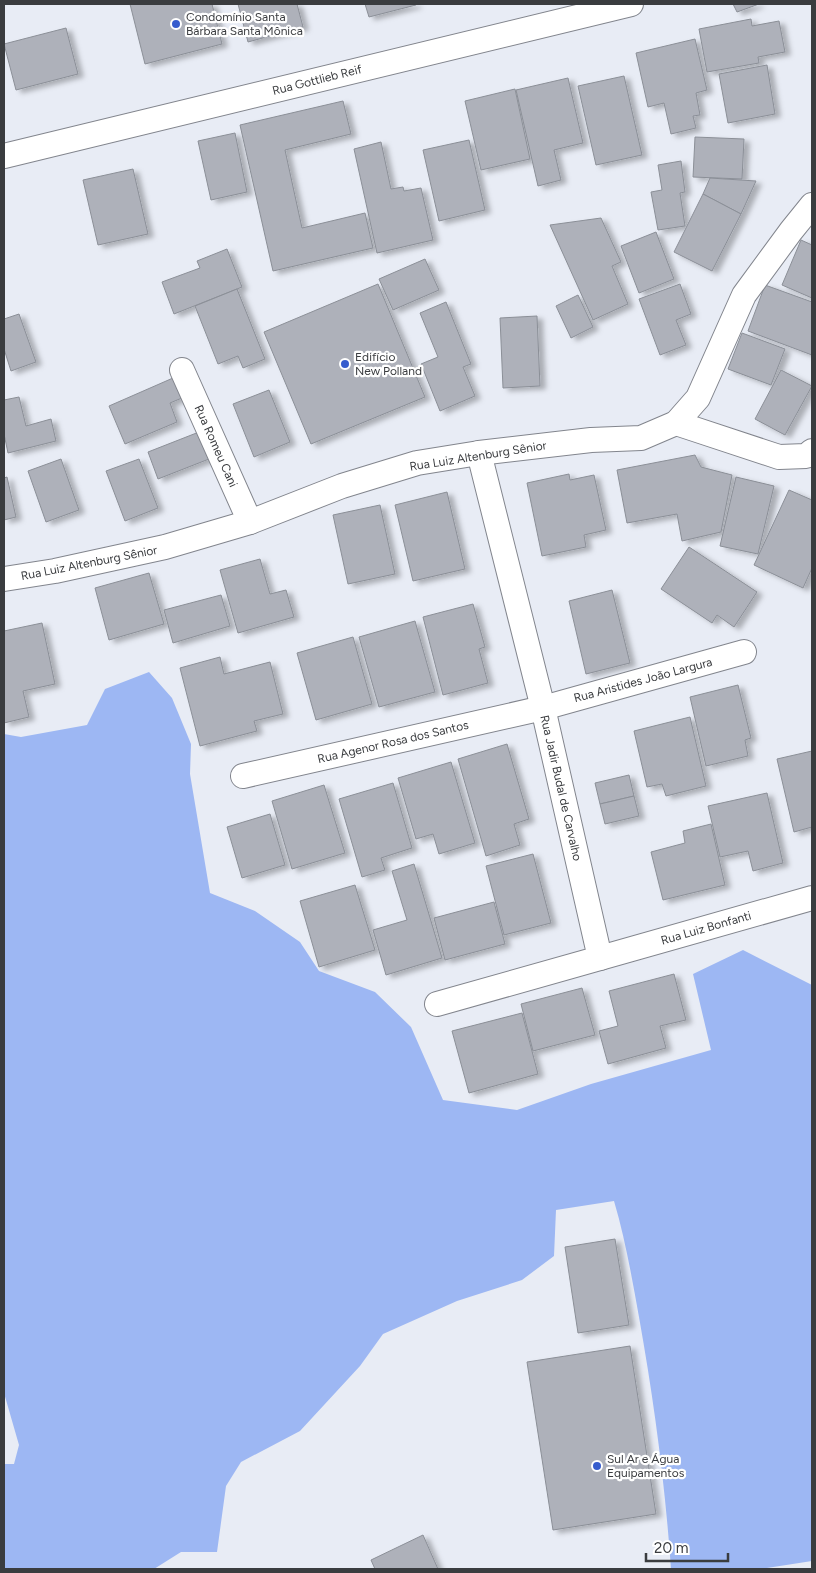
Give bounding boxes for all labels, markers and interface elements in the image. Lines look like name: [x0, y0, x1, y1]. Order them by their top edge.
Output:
place label: Condomínio Santa Bárbara Santa Mônica: [186, 10, 303, 38]
marker: Condomínio Santa Bárbara Santa Mônica: [170, 18, 182, 30]
street label: Rua Gottlieb Reif: [271, 62, 364, 98]
place label: Edifício New Polland: [355, 350, 422, 378]
marker: Edifício New Polland: [339, 358, 351, 370]
street label: Rua Romeu Cani: [192, 403, 240, 489]
street label: Rua Luiz Altenburg Sênior: [408, 438, 548, 474]
street label: Rua Luiz Altenburg Sênior: [20, 543, 158, 583]
street label: Rua Aristides João Largura: [572, 655, 714, 705]
street label: Rua Jadir Budal de Carvalho: [537, 714, 585, 862]
street label: Rua Agenor Rosa dos Santos: [316, 718, 470, 766]
street label: Rua Luiz Bonfanti: [659, 908, 753, 948]
place label: Sul Ar e Água Equipamentos: [607, 1452, 685, 1480]
marker: Sul Ar e Água Equipamentos: [591, 1460, 603, 1472]
scale bar: [646, 1530, 728, 1562]
text: 20 m: [654, 1539, 688, 1557]

